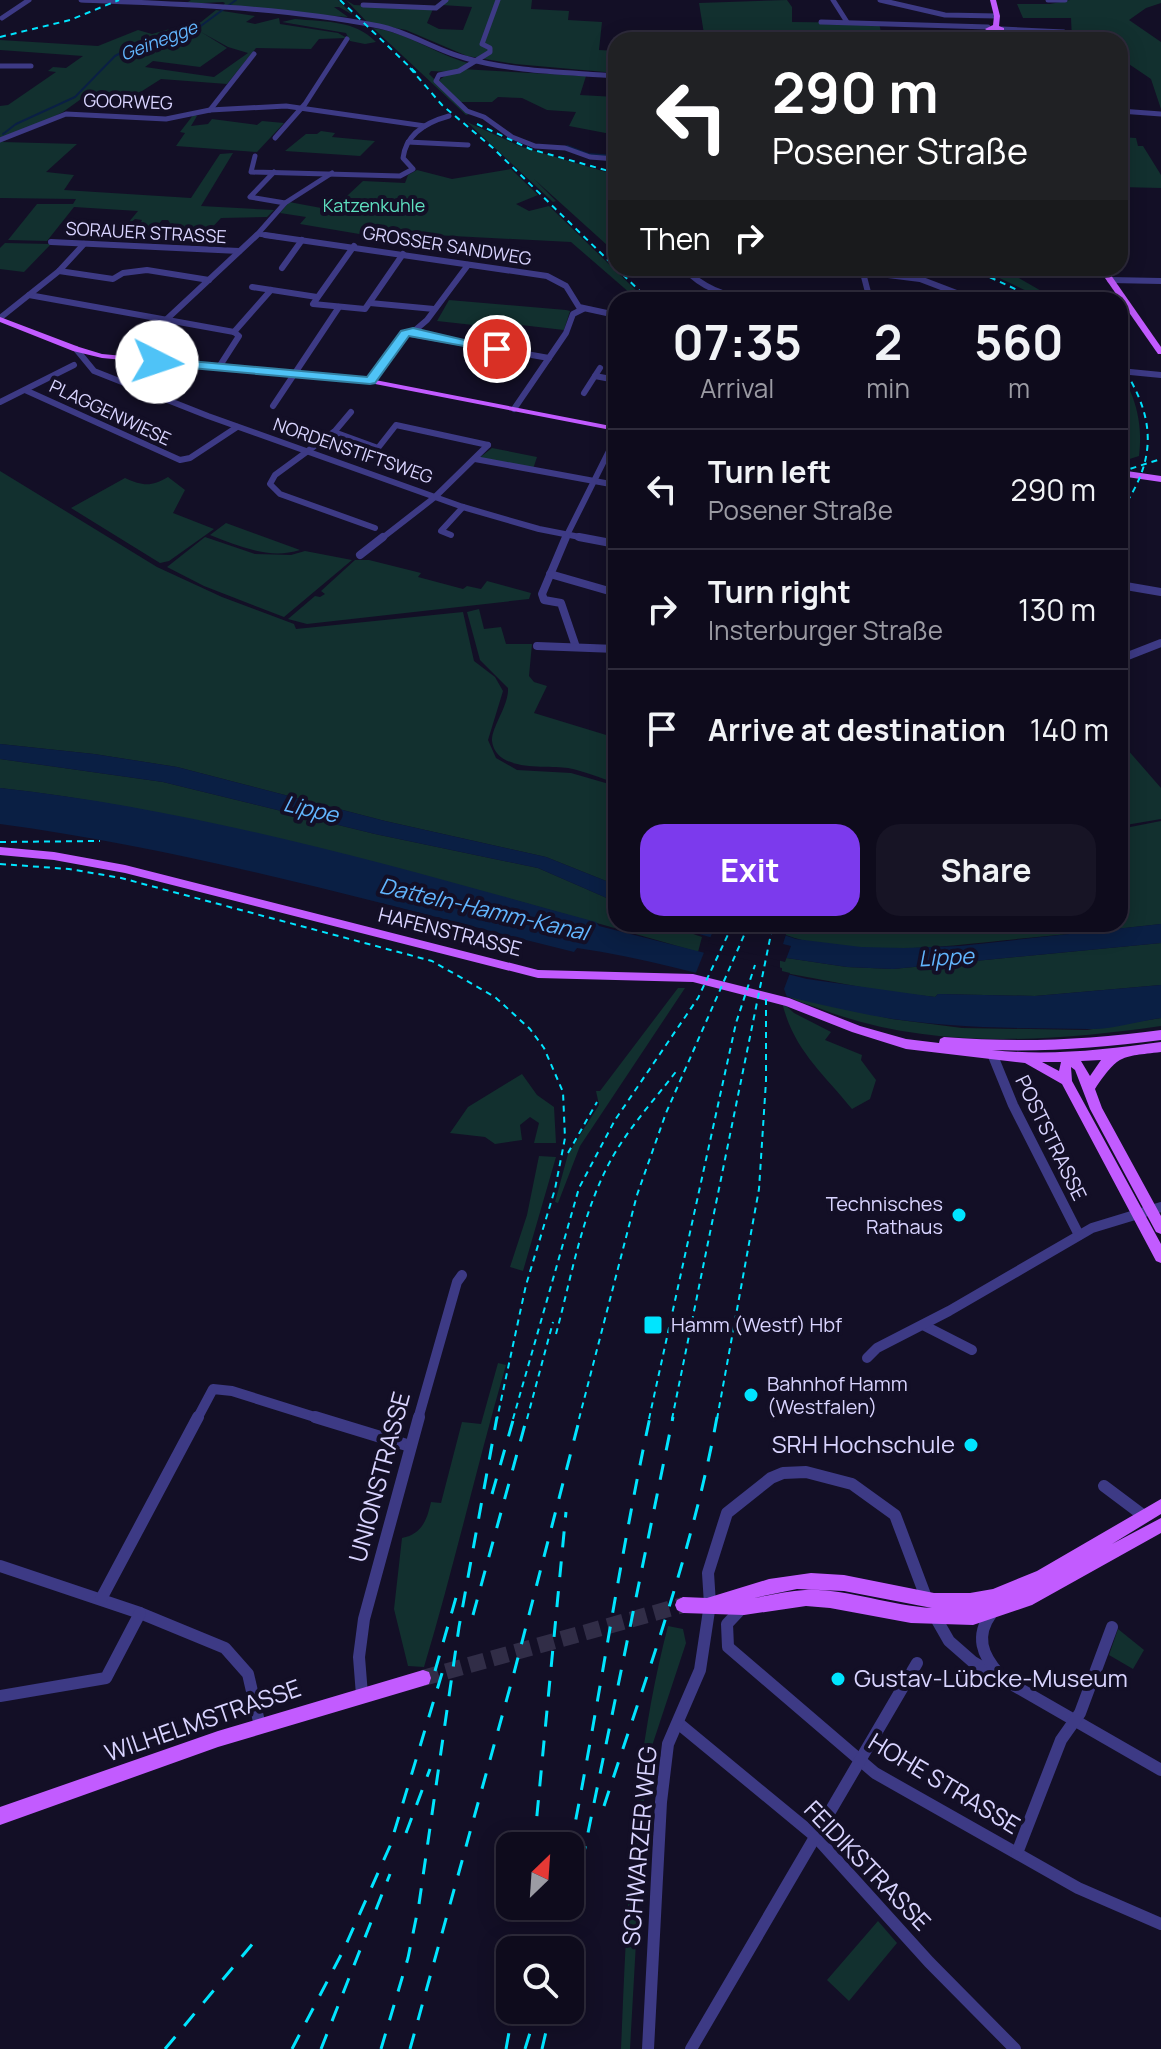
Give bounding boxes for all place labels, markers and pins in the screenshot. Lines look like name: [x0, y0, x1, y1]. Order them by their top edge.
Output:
pin: [463, 315, 531, 383]
place label: Technisches Rathaus: [826, 1190, 943, 1240]
marker: Technisches Rathaus: [950, 1206, 968, 1224]
place label: Hamm (Westf) Hbf: [671, 1311, 842, 1338]
marker: Hamm (Westf) Hbf: [642, 1314, 664, 1336]
place label: Bahnhof Hamm (Westfalen): [767, 1370, 908, 1420]
marker: Bahnhof Hamm (Westfalen): [742, 1386, 760, 1404]
place label: SRH Hochschule: [772, 1427, 955, 1460]
marker: SRH Hochschule: [962, 1436, 980, 1454]
place label: Gustav-Lübcke-Museum: [854, 1661, 1128, 1694]
marker: Gustav-Lübcke-Museum: [829, 1670, 847, 1688]

